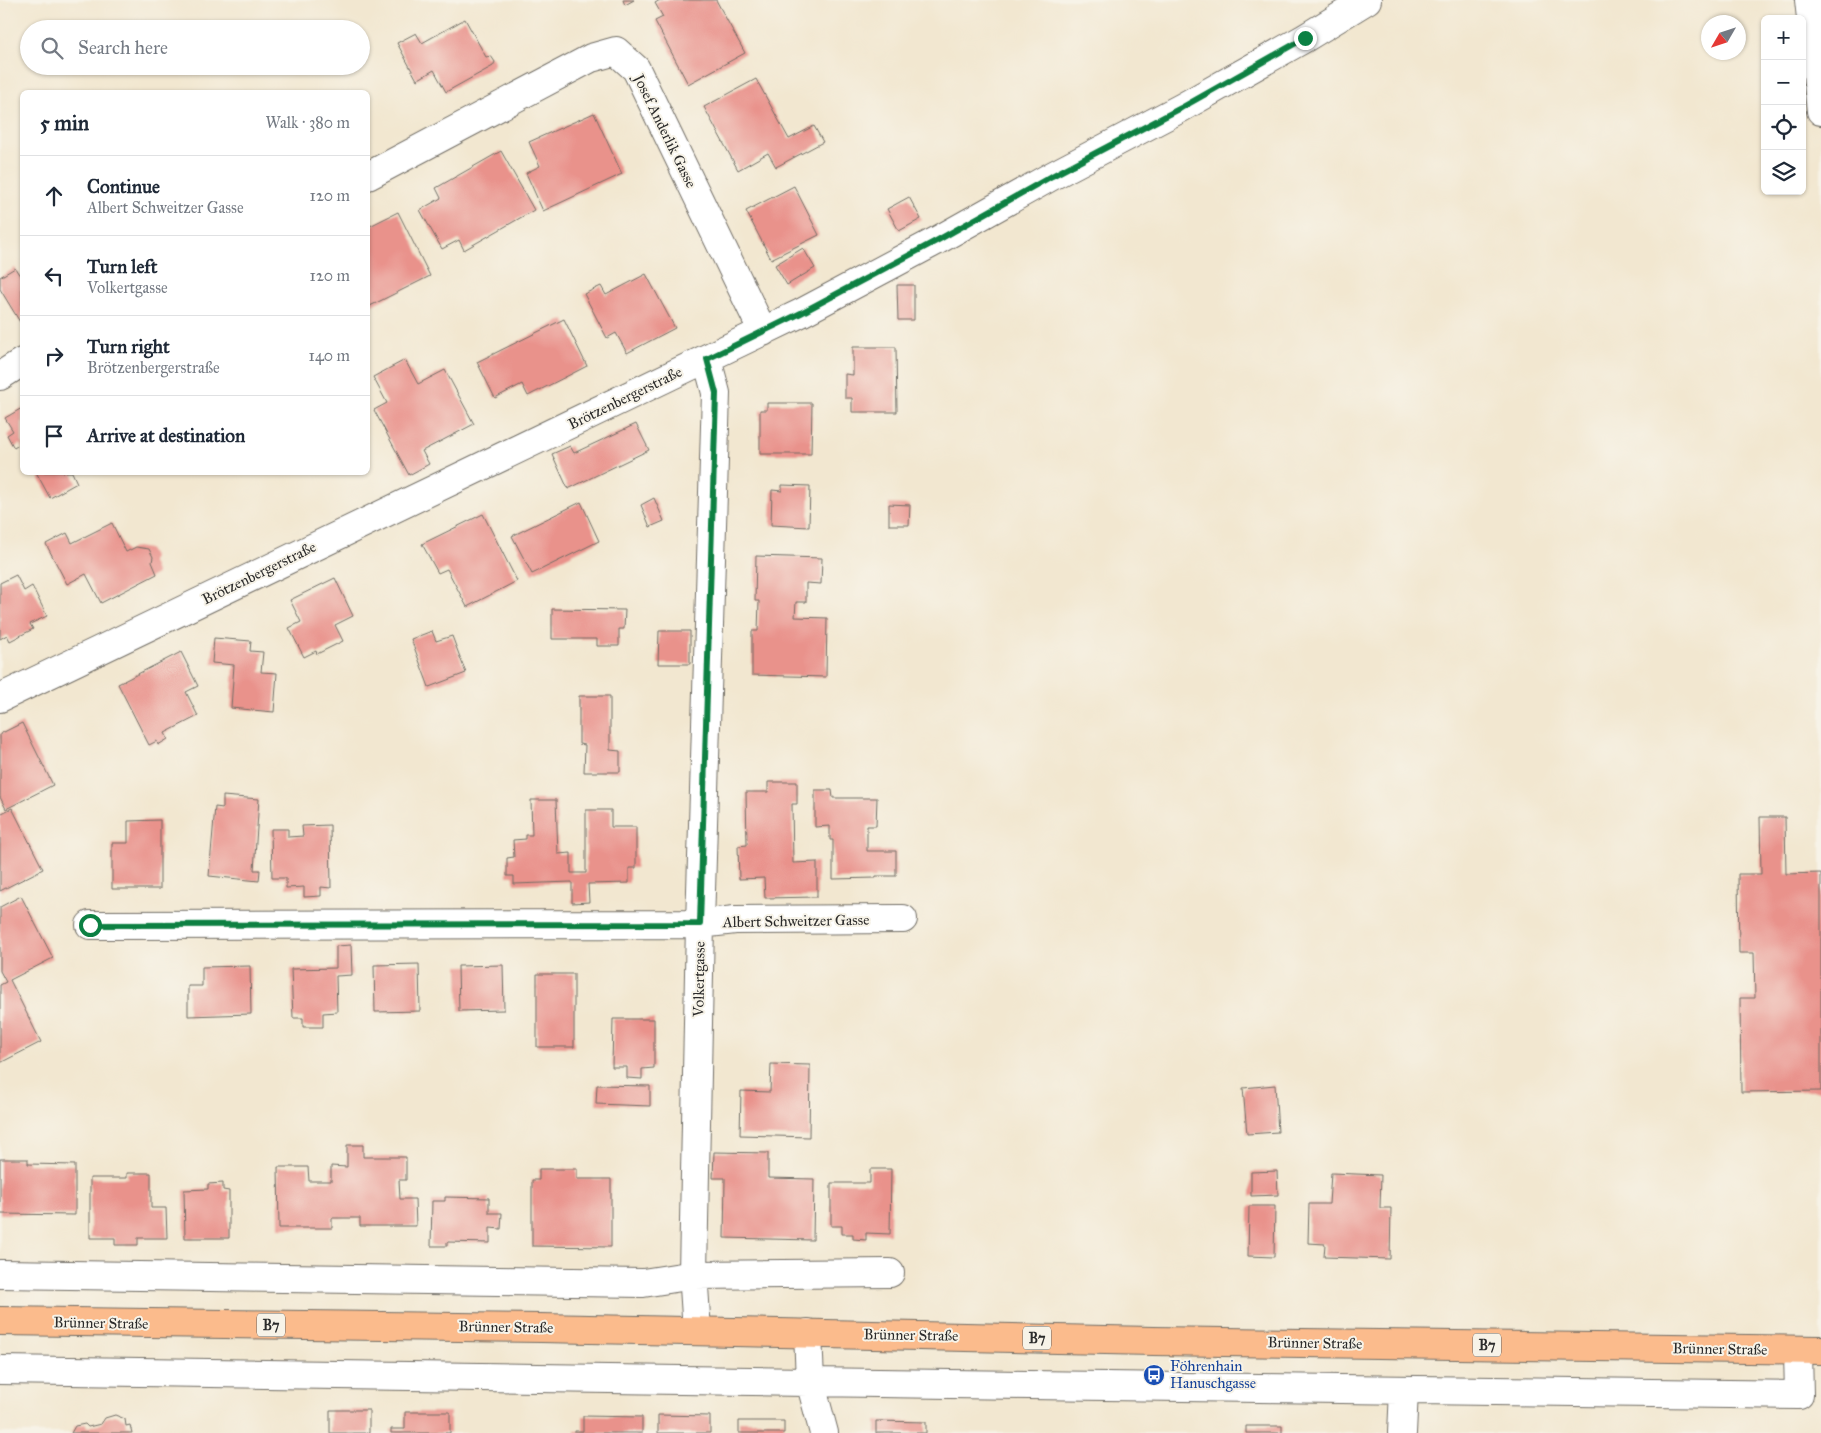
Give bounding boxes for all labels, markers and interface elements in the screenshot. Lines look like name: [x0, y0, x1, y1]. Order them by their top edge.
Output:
north arrow: [1701, 15, 1746, 60]
map controls: [1761, 15, 1806, 195]
button: +: [1761, 15, 1806, 60]
search box: [20, 20, 370, 75]
route end: [1294, 27, 1317, 50]
icon: search: [38, 34, 66, 62]
text: Search here: [78, 36, 168, 59]
button: −: [1761, 60, 1806, 105]
street label: Josef Anderlik Gasse: [628, 70, 700, 191]
button: locate: [1761, 105, 1806, 150]
text: 5 min: [40, 110, 89, 136]
text: Walk · 380 m: [266, 113, 350, 132]
button: layers: [1761, 150, 1806, 195]
text: Continue: [87, 175, 160, 198]
icon: ahead: [40, 182, 68, 210]
text: 120 m: [310, 186, 350, 205]
text: Albert Schweitzer Gasse: [87, 198, 244, 217]
text: Turn left: [87, 255, 157, 278]
icon: left: [40, 262, 68, 290]
text: 120 m: [310, 266, 350, 285]
text: Volkertgasse: [87, 278, 168, 297]
text: Turn right: [87, 335, 170, 358]
icon: right: [40, 342, 68, 370]
text: 140 m: [309, 346, 350, 365]
text: Brötzenbergerstraße: [87, 358, 220, 377]
street label: Brötzenbergerstraße: [565, 363, 685, 433]
icon: arrive: [40, 422, 68, 450]
text: Arrive at destination: [87, 424, 245, 447]
street label: Brötzenbergerstraße: [199, 538, 319, 608]
street label: Albert Schweitzer Gasse: [721, 911, 870, 931]
route start: [79, 914, 102, 937]
street label: Volkertgasse: [689, 941, 709, 1018]
street label: Brünner Straße: [53, 1313, 149, 1333]
road number: B7: [257, 1314, 285, 1336]
street label: Brünner Straße: [458, 1317, 554, 1337]
street label: Brünner Straße: [863, 1325, 959, 1345]
road number: B7: [1023, 1326, 1051, 1350]
street label: Brünner Straße: [1267, 1333, 1363, 1353]
road number: B7: [1473, 1334, 1501, 1356]
street label: Brünner Straße: [1672, 1339, 1768, 1359]
place label: Föhrenhain Hanuschgasse: [1170, 1357, 1256, 1392]
bus stop icon: Föhrenhain Hanuschgasse: [1142, 1363, 1166, 1387]

